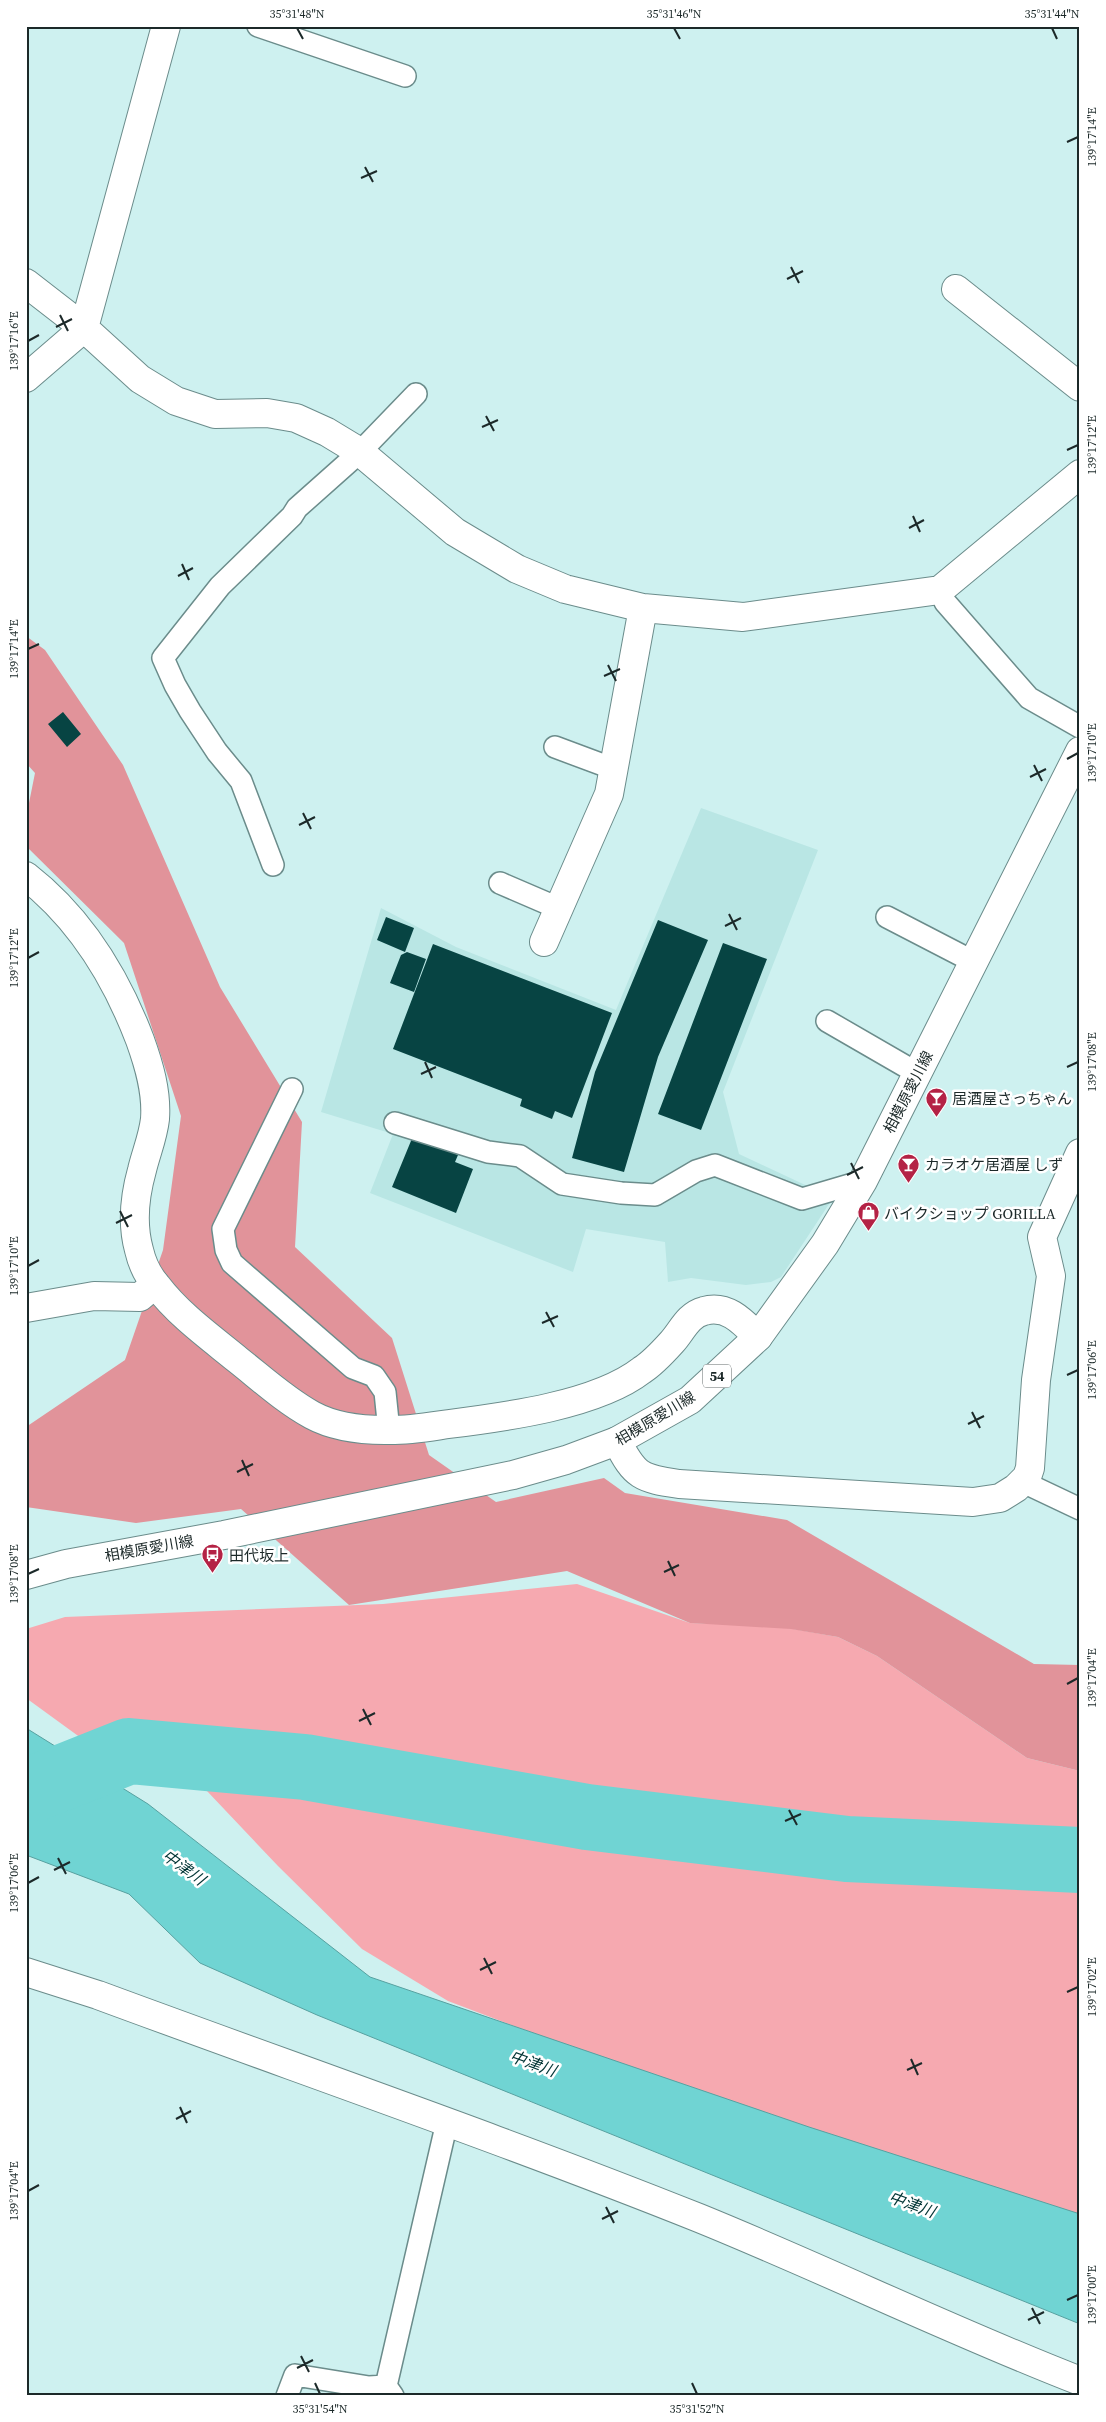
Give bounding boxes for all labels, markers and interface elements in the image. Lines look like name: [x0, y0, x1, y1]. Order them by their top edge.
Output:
text: 35°31'48"N: [269, 6, 325, 22]
text: 35°31'46"N: [646, 6, 702, 22]
text: 35°31'44"N: [1024, 6, 1080, 22]
text: 139°17'14"E: [1084, 107, 1100, 167]
text: 139°17'16"E: [6, 311, 22, 371]
text: 139°17'12"E: [1084, 415, 1100, 475]
text: 139°17'14"E: [6, 619, 22, 679]
text: 139°17'10"E: [1084, 723, 1100, 783]
text: 139°17'12"E: [6, 928, 22, 988]
text: 139°17'08"E: [1084, 1032, 1100, 1092]
street label: 相模原愛川線: [878, 1047, 938, 1137]
bar icon: 居酒屋さっちゃん: [924, 1086, 948, 1117]
place label: 居酒屋さっちゃん: [952, 1088, 1072, 1109]
bar icon: カラオケ居酒屋 しず: [897, 1152, 921, 1183]
place label: カラオケ居酒屋 しず: [925, 1154, 1063, 1175]
shop icon: バイクショップ GORILLA: [856, 1201, 880, 1232]
place label: バイクショップ GORILLA: [884, 1203, 1056, 1224]
text: 139°17'10"E: [6, 1236, 22, 1296]
text: 139°17'06"E: [1084, 1340, 1100, 1400]
road number: 54: [703, 1364, 731, 1388]
street label: 相模原愛川線: [611, 1386, 699, 1450]
street label: 相模原愛川線: [103, 1530, 195, 1566]
bus stop icon: 田代坂上: [201, 1543, 225, 1574]
text: 139°17'08"E: [6, 1544, 22, 1604]
place label: 田代坂上: [229, 1545, 289, 1566]
text: 139°17'04"E: [1084, 1648, 1100, 1708]
water label: 中津川: [158, 1844, 211, 1891]
text: 139°17'06"E: [6, 1853, 22, 1913]
text: 139°17'02"E: [1084, 1957, 1100, 2017]
water label: 中津川: [507, 2044, 561, 2082]
text: 139°17'04"E: [6, 2161, 22, 2221]
water label: 中津川: [886, 2185, 940, 2223]
text: 139°17'00"E: [1084, 2265, 1100, 2325]
text: 35°31'54"N: [292, 2401, 348, 2417]
text: 35°31'52"N: [669, 2401, 725, 2417]

